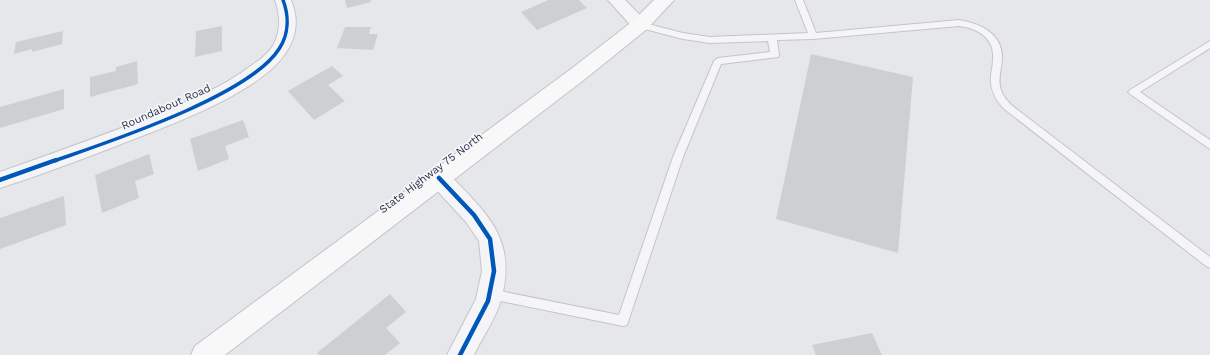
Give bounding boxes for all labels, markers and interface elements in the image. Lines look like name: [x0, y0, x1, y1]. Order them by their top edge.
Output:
street label: Roundabout Road: [120, 82, 212, 132]
street label: State Highway 75 North: [377, 130, 485, 216]

